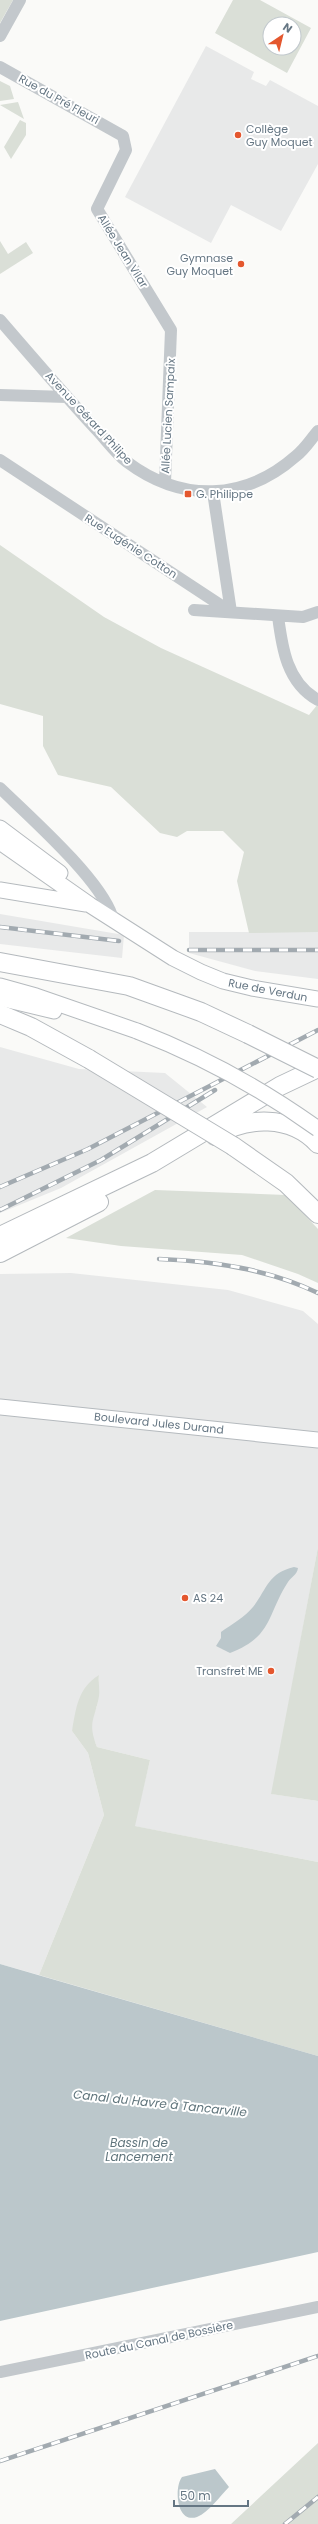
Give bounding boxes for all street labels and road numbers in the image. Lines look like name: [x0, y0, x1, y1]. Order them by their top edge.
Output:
street label: Rue du Pré Fleuri: [16, 70, 103, 128]
street label: Allée Jean Vilar: [94, 211, 152, 291]
street label: Allée Lucien Sampaix: [157, 357, 179, 474]
street label: Avenue Gérard Philipe: [42, 368, 136, 468]
street label: Rue Eugénie Cotton: [82, 510, 180, 582]
street label: Rue de Verdun: [227, 974, 309, 1006]
street label: Boulevard Jules Durand: [93, 1408, 225, 1438]
street label: Route du Canal de Bossière: [84, 2316, 235, 2364]

